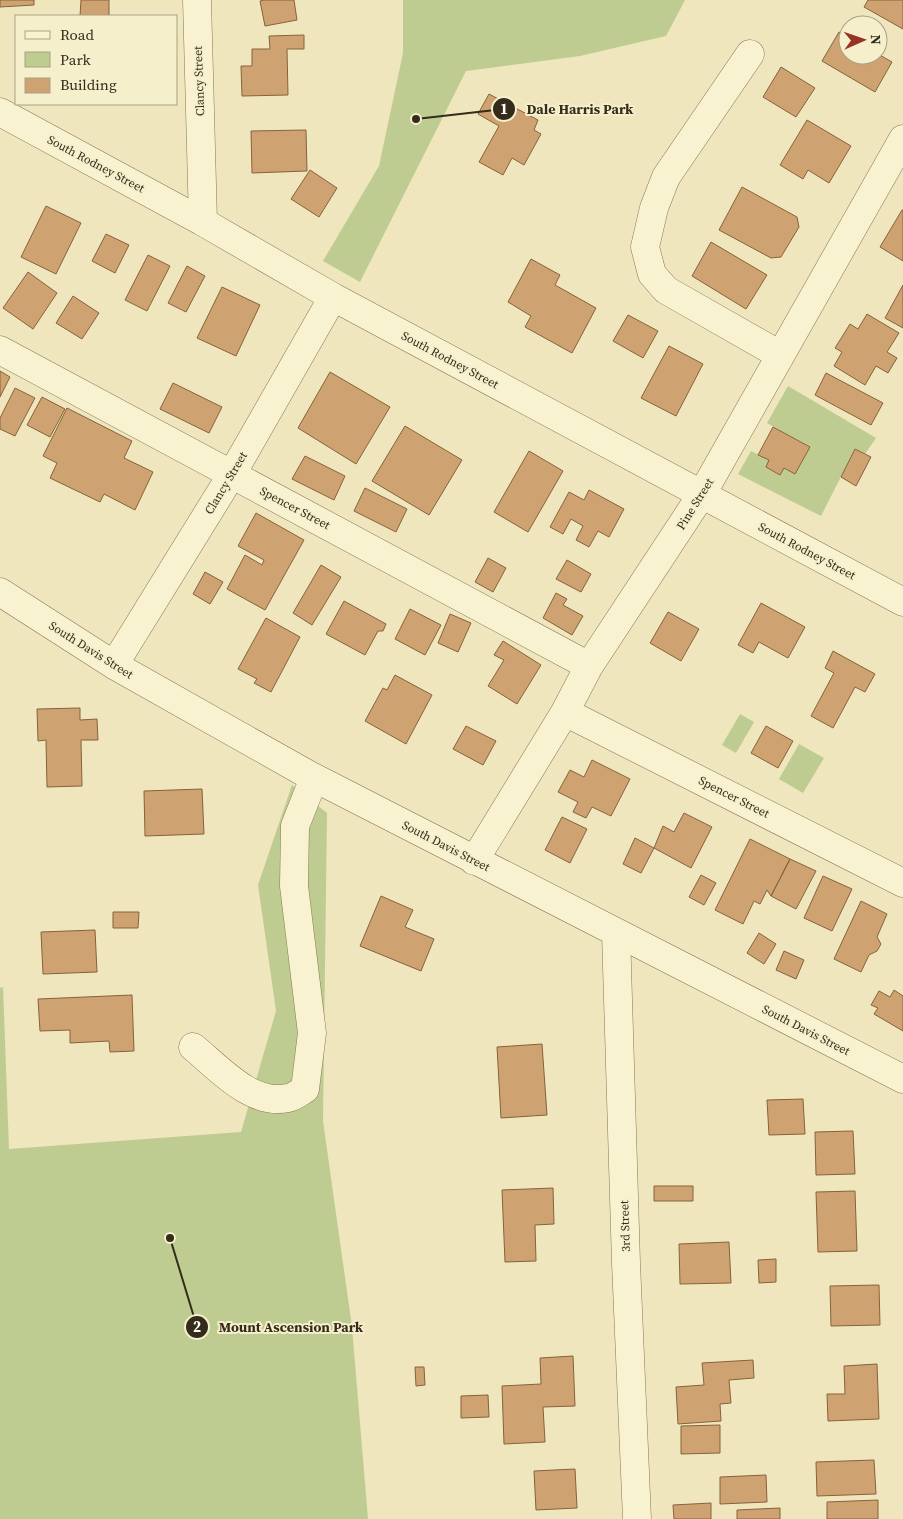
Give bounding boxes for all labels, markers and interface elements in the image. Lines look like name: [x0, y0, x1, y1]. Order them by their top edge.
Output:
legend: [15, 15, 178, 105]
north arrow: [838, 15, 888, 65]
text: Road: [60, 24, 94, 45]
text: N: [866, 34, 886, 45]
street label: Clancy Street: [190, 46, 208, 116]
text: Park: [60, 49, 92, 70]
text: Building: [60, 74, 117, 95]
callout: Dale Harris Park: [492, 95, 643, 124]
text: 1: [500, 98, 508, 119]
text: Dale Harris Park: [527, 99, 634, 119]
street label: South Rodney Street: [45, 132, 147, 196]
street label: South Rodney Street: [399, 328, 501, 392]
street label: Clancy Street: [201, 449, 251, 517]
street label: Pine Street: [673, 475, 717, 533]
street label: Spencer Street: [257, 483, 333, 533]
street label: South Rodney Street: [756, 519, 858, 583]
street label: South Davis Street: [46, 618, 136, 682]
street label: Spencer Street: [696, 772, 772, 822]
street label: South Davis Street: [399, 817, 493, 875]
street label: South Davis Street: [759, 1001, 853, 1059]
street label: 3rd Street: [616, 1200, 634, 1252]
callout: Mount Ascension Park: [184, 1313, 374, 1342]
text: 2: [193, 1316, 201, 1337]
text: Mount Ascension Park: [219, 1317, 364, 1337]

